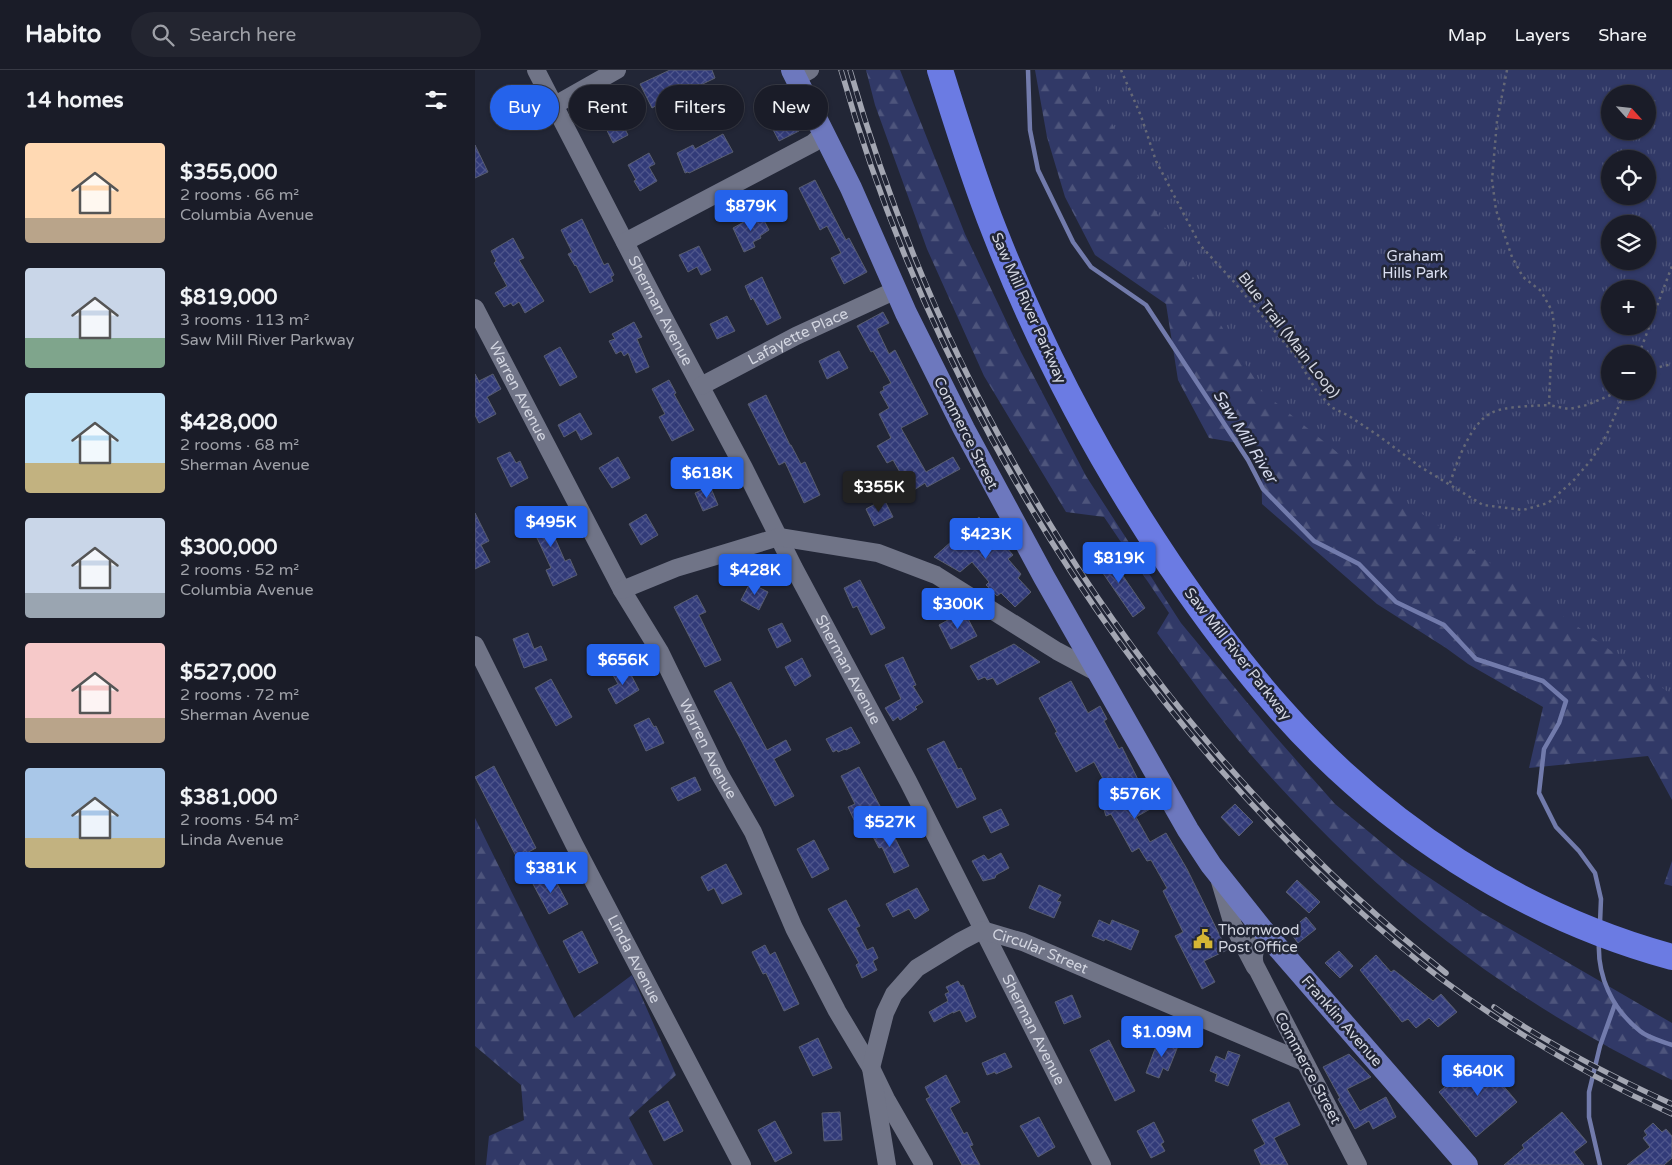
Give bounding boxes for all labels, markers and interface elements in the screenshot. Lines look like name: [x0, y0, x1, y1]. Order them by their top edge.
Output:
search box: [131, 12, 481, 57]
text: Habito: [25, 20, 101, 49]
icon: search: [149, 21, 177, 49]
text: Search here: [189, 24, 296, 46]
text: Map: [1448, 24, 1487, 46]
text: Layers: [1515, 24, 1570, 46]
text: Share: [1598, 24, 1647, 46]
chip: Buy: [490, 85, 559, 130]
chip: Rent: [569, 85, 646, 130]
chip: Filters: [656, 85, 744, 130]
chip: New: [754, 85, 828, 130]
north arrow: [1601, 85, 1656, 140]
map controls: [1601, 85, 1656, 400]
icon: filters: [422, 86, 450, 114]
text: 14 homes: [25, 88, 124, 113]
button: locate: [1601, 150, 1656, 205]
text: $355,000: [180, 160, 277, 185]
icon: home: [65, 163, 125, 223]
text: 2 rooms · 66 m²: [180, 185, 299, 205]
pin: $879K: [716, 190, 786, 232]
text: $879K: [726, 196, 776, 216]
text: Columbia Avenue: [180, 205, 314, 225]
button: layers: [1601, 215, 1656, 270]
street label: Saw Mill River Parkway: [988, 230, 1070, 386]
park label: Graham Hills Park: [1382, 247, 1448, 282]
street label: Sherman Avenue: [624, 253, 697, 369]
street label: Blue Trail (Main Loop): [1234, 269, 1344, 401]
button: +: [1601, 280, 1656, 335]
text: $819,000: [180, 285, 278, 310]
icon: home: [65, 288, 125, 348]
street label: Lafayette Place: [745, 304, 851, 369]
text: 3 rooms · 113 m²: [180, 310, 309, 330]
text: Saw Mill River Parkway: [180, 330, 354, 350]
street label: Warren Avenue: [485, 339, 552, 444]
button: −: [1601, 345, 1656, 400]
street label: Commerce Street: [930, 374, 1002, 493]
water label: Saw Mill River: [1209, 386, 1283, 488]
text: $428,000: [180, 410, 278, 435]
icon: home: [65, 413, 125, 473]
text: 2 rooms · 68 m²: [180, 435, 299, 455]
text: Sherman Avenue: [180, 455, 310, 475]
pin: $618K: [672, 456, 742, 499]
text: $618K: [682, 463, 732, 483]
pin: $355K: [844, 470, 914, 513]
text: $355K: [854, 477, 904, 497]
pin: $495K: [516, 506, 586, 548]
text: $495K: [526, 512, 576, 532]
pin: $423K: [951, 518, 1021, 560]
text: $423K: [961, 524, 1011, 544]
text: $300,000: [180, 535, 278, 560]
icon: home: [65, 538, 125, 598]
pin: $819K: [1084, 542, 1154, 584]
text: $819K: [1094, 548, 1144, 568]
pin: $428K: [720, 554, 790, 596]
text: 2 rooms · 52 m²: [180, 560, 299, 580]
text: $428K: [730, 560, 780, 580]
text: Columbia Avenue: [180, 580, 314, 600]
street label: Saw Mill River Parkway: [1181, 584, 1295, 724]
pin: $300K: [923, 588, 993, 630]
text: $300K: [933, 594, 983, 614]
street label: Sherman Avenue: [812, 612, 885, 727]
pin: $656K: [588, 644, 658, 686]
text: $656K: [598, 650, 648, 670]
text: $527,000: [180, 660, 276, 685]
icon: home: [65, 663, 125, 723]
text: 2 rooms · 72 m²: [180, 685, 299, 705]
street label: Warren Avenue: [675, 696, 741, 802]
text: Sherman Avenue: [180, 705, 310, 725]
pin: $576K: [1100, 778, 1170, 820]
text: $576K: [1110, 784, 1160, 804]
text: $381,000: [180, 785, 278, 810]
icon: home: [65, 788, 125, 848]
pin: $527K: [855, 806, 925, 848]
text: 2 rooms · 54 m²: [180, 810, 299, 830]
text: $527K: [865, 812, 915, 832]
text: Linda Avenue: [180, 830, 283, 850]
pin: $381K: [516, 852, 586, 894]
text: $381K: [526, 858, 576, 878]
street label: Linda Avenue: [604, 912, 665, 1006]
place label: Thornwood Post Office: [1218, 921, 1300, 956]
street label: Circular Street: [990, 924, 1091, 978]
public building icon: Thornwood Post Office: [1192, 928, 1214, 950]
street label: Sherman Avenue: [998, 971, 1069, 1088]
street label: Franklin Avenue: [1298, 972, 1386, 1070]
street label: Commerce Street: [1271, 1009, 1345, 1127]
pin: $1.09M: [1121, 1016, 1203, 1058]
text: $1.09M: [1132, 1022, 1192, 1042]
pin: $640K: [1443, 1054, 1513, 1097]
text: $640K: [1453, 1061, 1503, 1081]

